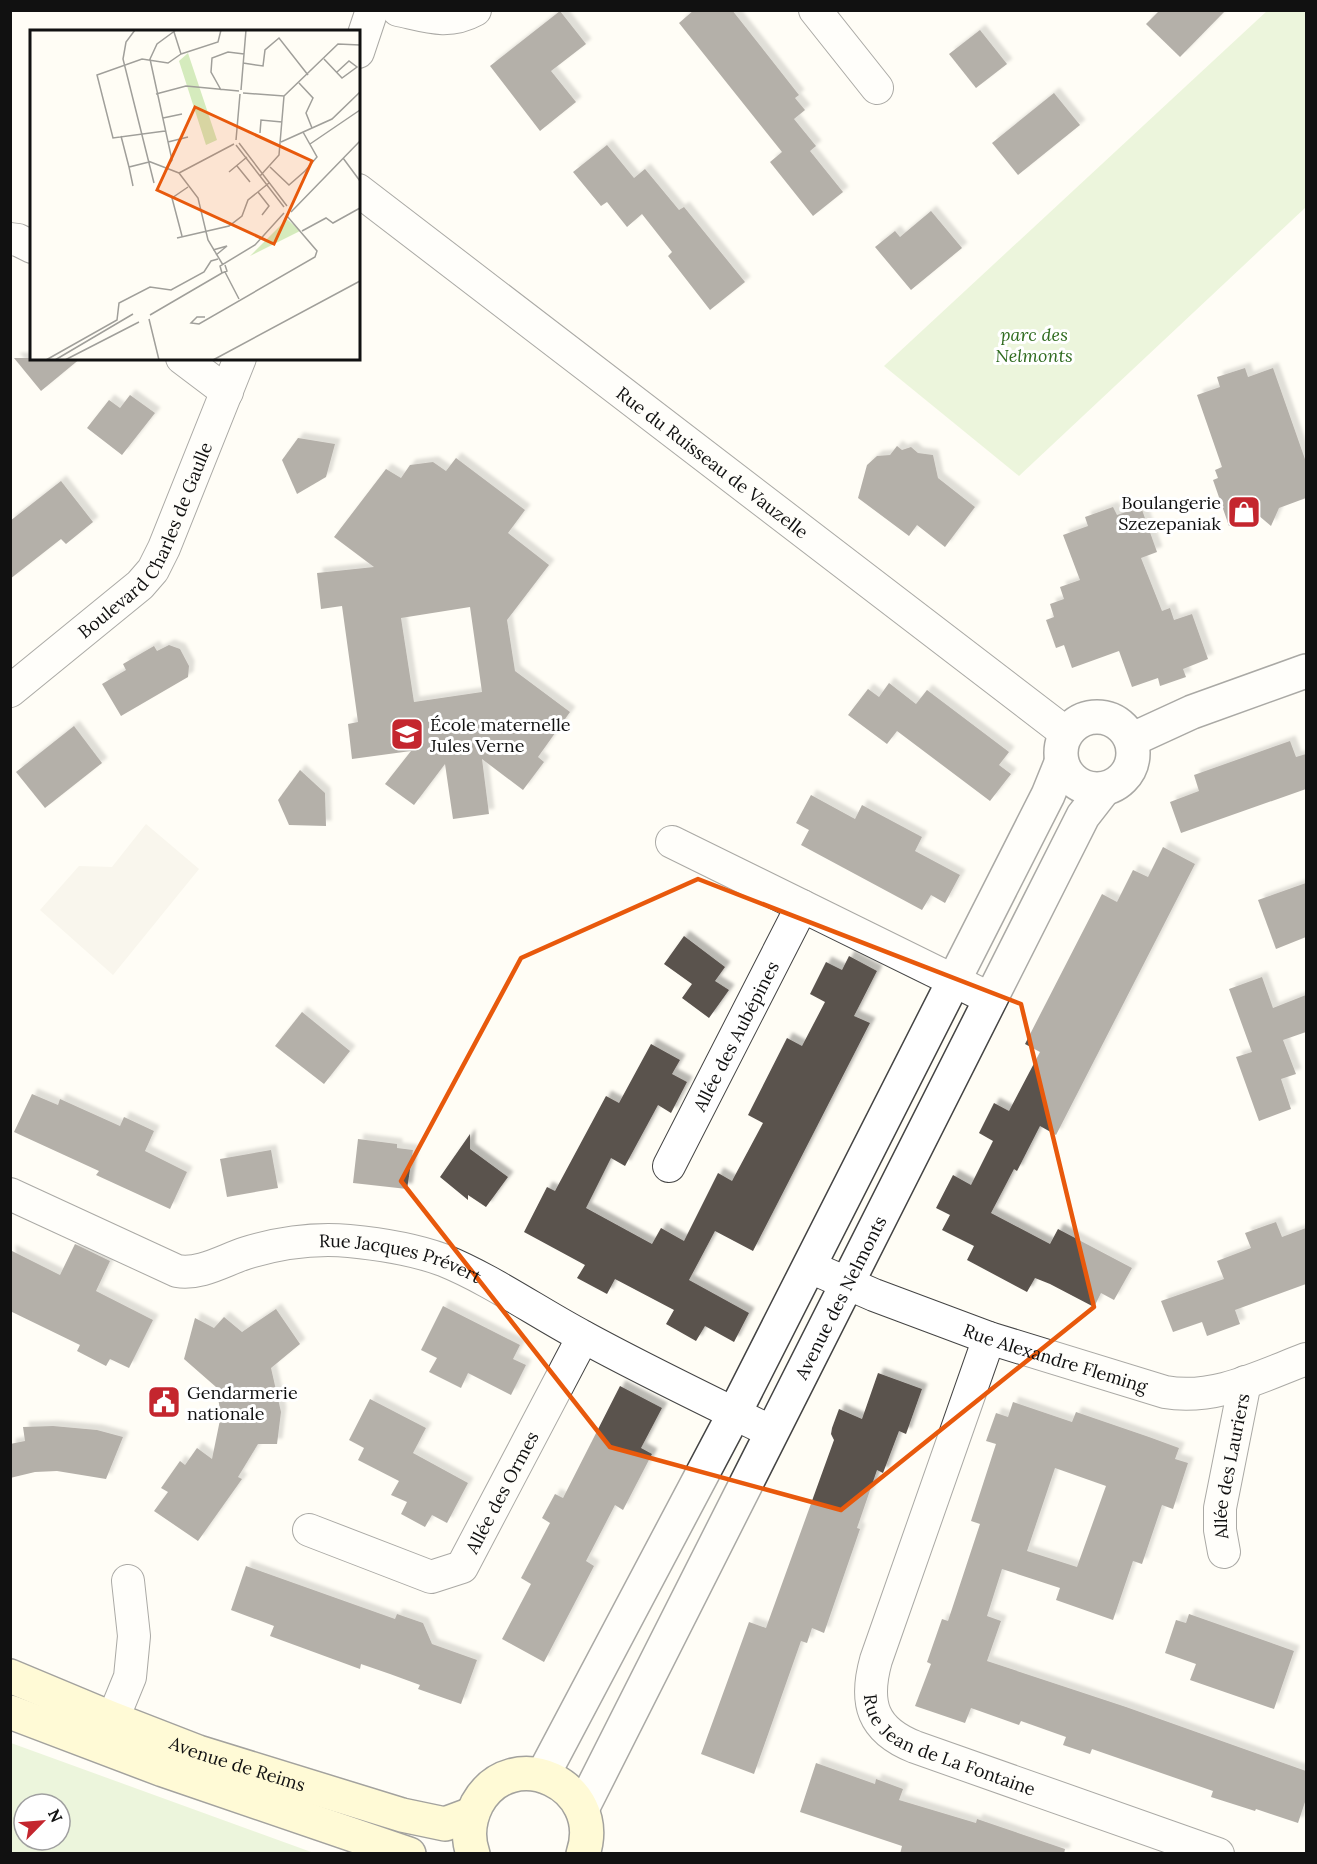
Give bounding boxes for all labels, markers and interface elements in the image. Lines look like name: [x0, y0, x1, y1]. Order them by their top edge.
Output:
inset map: [30, 30, 360, 360]
park label: parc des Nelmonts: [995, 323, 1073, 367]
street label: Rue du Ruisseau de Vauzelle: [612, 381, 814, 543]
street label: Boulevard Charles de Gaulle: [73, 438, 217, 643]
place label: Boulangerie Szezepaniak: [1118, 491, 1221, 535]
shop icon: Boulangerie Szezepaniak: [1226, 494, 1262, 530]
place label: École maternelle Jules Verne: [429, 713, 571, 757]
school or university icon: École maternelle Jules Verne: [389, 716, 425, 752]
street label: Allée des Aubépines: [687, 957, 784, 1116]
street label: Avenue des Nelmonts: [789, 1212, 891, 1384]
street label: Rue Jacques Prévert: [319, 1229, 486, 1288]
street label: Rue Alexandre Fleming: [960, 1318, 1151, 1398]
place label: Gendarmerie nationale: [187, 1381, 298, 1425]
public building icon: Gendarmerie nationale: [146, 1384, 182, 1420]
street label: Allée des Lauriers: [1208, 1391, 1254, 1542]
street label: Allée des Ormes: [459, 1427, 543, 1558]
street label: Rue Jean de La Fontaine: [859, 1693, 1039, 1800]
street label: Avenue de Reims: [165, 1730, 308, 1796]
north arrow: [12, 1792, 72, 1852]
text: N: [44, 1806, 67, 1825]

